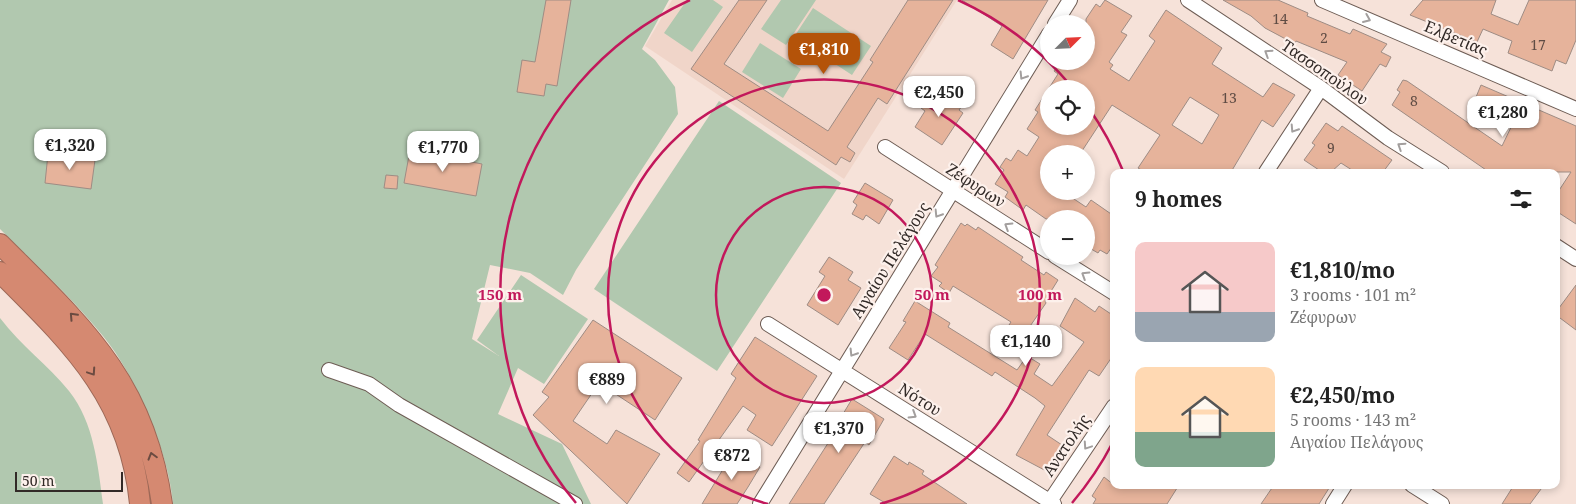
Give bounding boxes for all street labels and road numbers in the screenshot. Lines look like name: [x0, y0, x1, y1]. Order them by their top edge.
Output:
street label: Ελβετίας: [1421, 15, 1491, 61]
street label: Τασσοπούλου: [1277, 34, 1373, 110]
street label: Ζέφυρων: [942, 158, 1010, 212]
street label: Αιγαίου Πελάγους: [845, 197, 935, 322]
street label: Νότου: [894, 377, 946, 421]
street label: Ανατολής: [1037, 409, 1095, 480]

